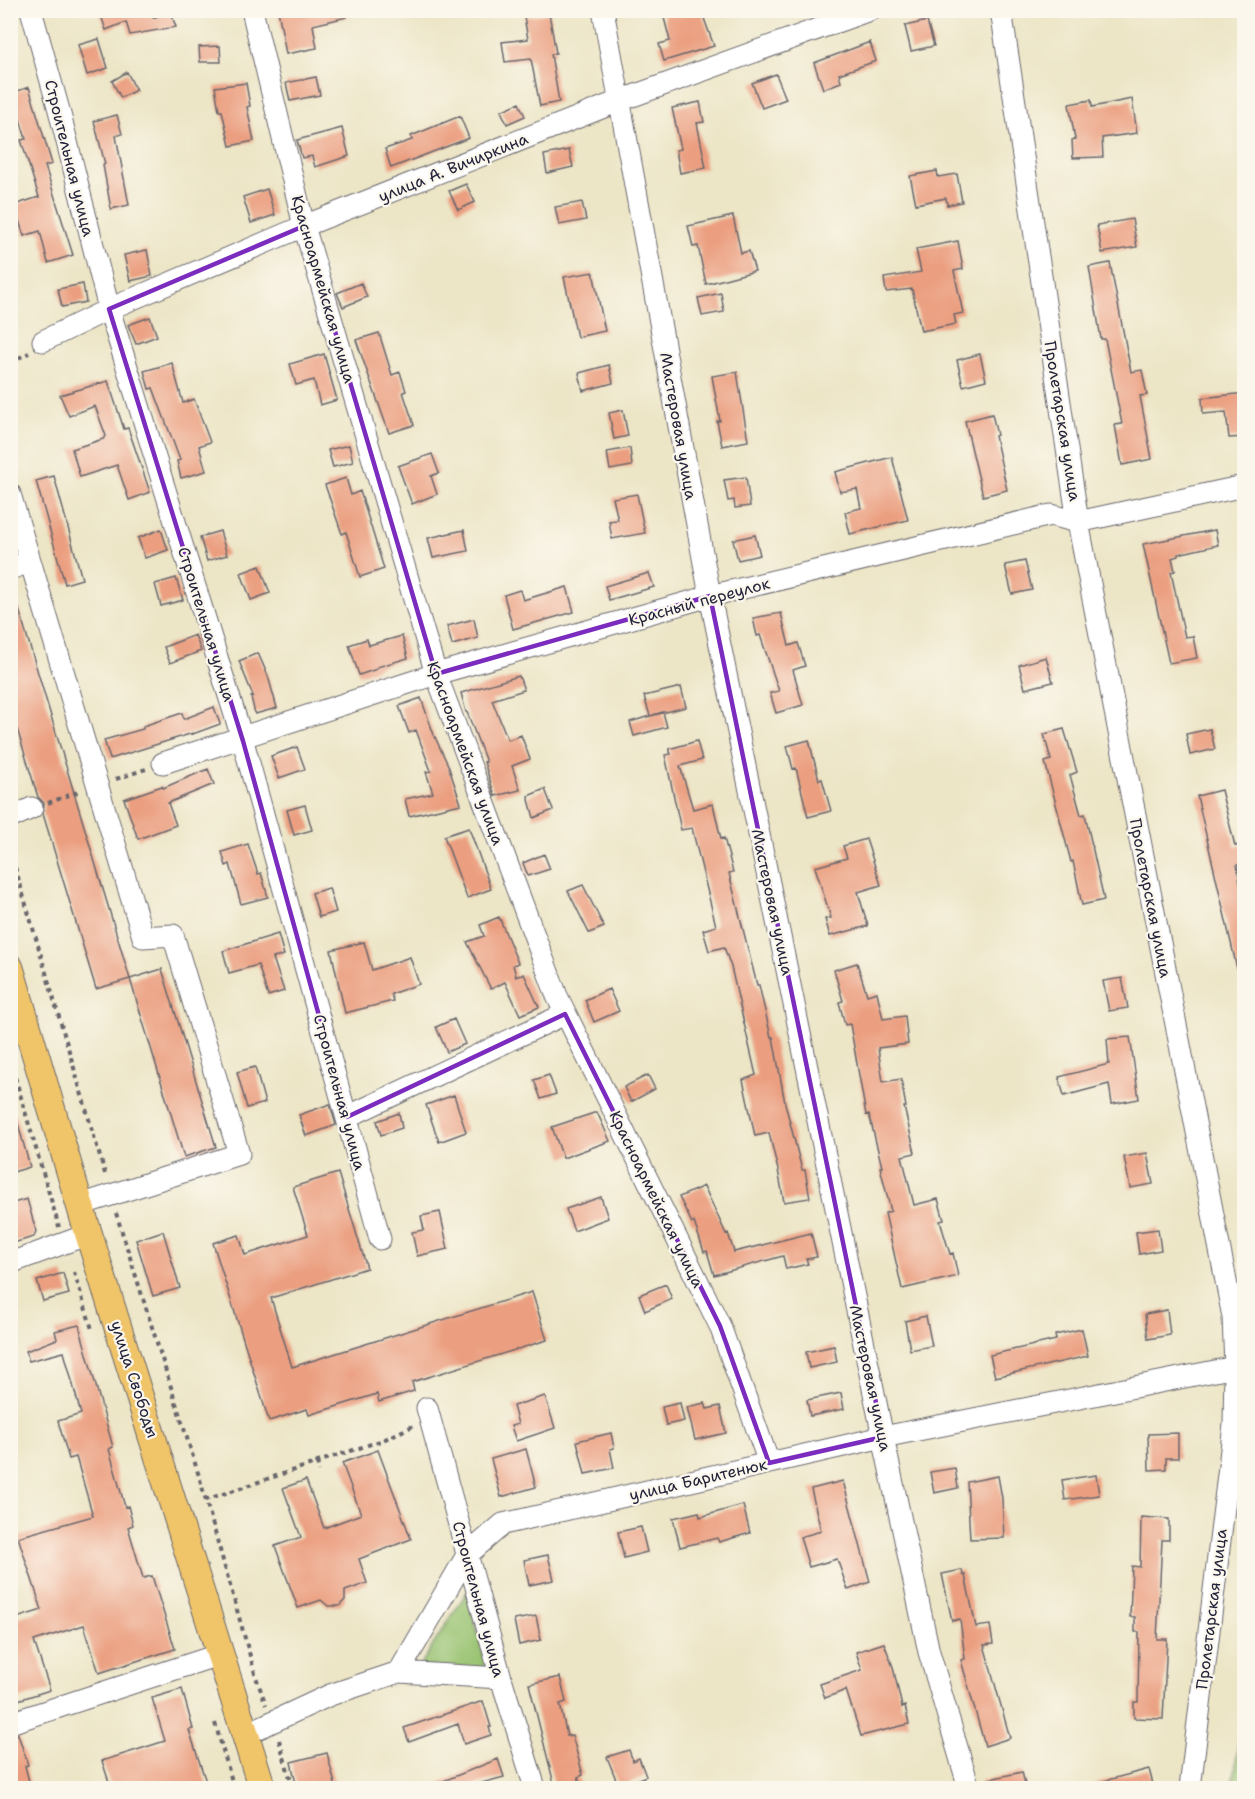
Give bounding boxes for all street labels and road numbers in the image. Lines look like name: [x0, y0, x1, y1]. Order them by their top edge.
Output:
street label: Строительная улица: [40, 78, 99, 239]
street label: улица А. Вичиркина: [375, 128, 531, 207]
street label: Красноармейская улица: [287, 193, 360, 386]
street label: Пролетарская улица: [1039, 340, 1086, 503]
street label: Мастеровая улица: [655, 351, 702, 501]
street label: Строительная улица: [173, 544, 240, 704]
street label: Красный переулок: [626, 572, 773, 630]
street label: Красноармейская улица: [422, 658, 509, 848]
street label: Пролетарская улица: [1125, 817, 1176, 980]
street label: Мастеровая улица: [747, 827, 798, 977]
street label: Строительная улица: [309, 1012, 370, 1173]
street label: Красноармейская улица: [604, 1107, 709, 1291]
street label: Мастеровая улица: [845, 1303, 896, 1453]
street label: улица Свободы: [106, 1318, 163, 1440]
street label: улица Баритенюк: [627, 1453, 770, 1506]
street label: Строительная улица: [448, 1519, 509, 1680]
street label: Пролетарская улица: [1191, 1527, 1232, 1691]

